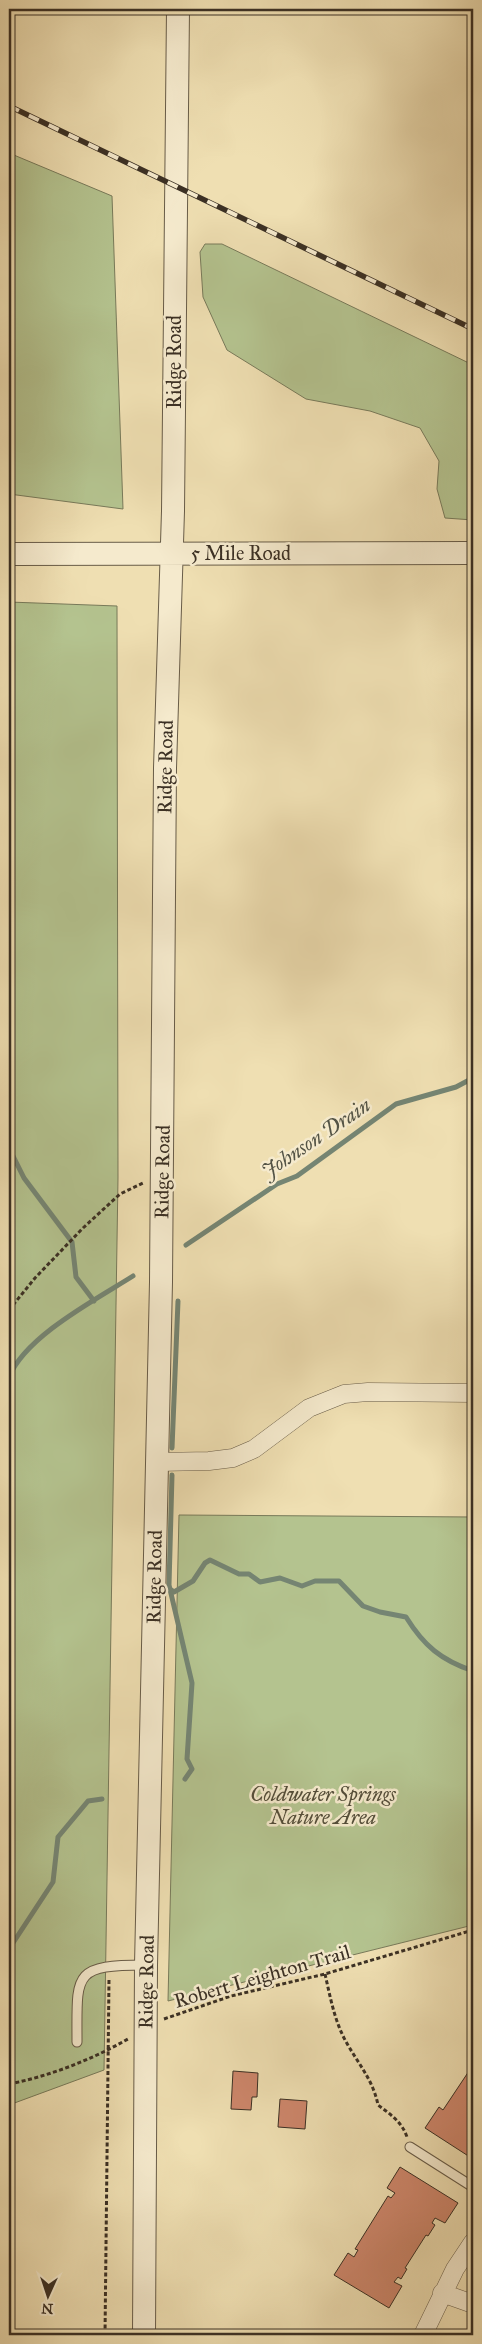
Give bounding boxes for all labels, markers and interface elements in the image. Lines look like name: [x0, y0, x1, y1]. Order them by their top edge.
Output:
street label: Ridge Road: [162, 315, 187, 409]
street label: 5 Mile Road: [191, 541, 291, 565]
street label: Ridge Road: [152, 720, 179, 814]
water label: Johnson Drain: [256, 1092, 375, 1185]
street label: Ridge Road: [149, 1125, 176, 1219]
street label: Ridge Road: [141, 1530, 168, 1624]
park label: Coldwater Springs Nature Area: [250, 1782, 397, 1829]
street label: Ridge Road: [133, 1935, 160, 2029]
street label: Robert Leighton Trail: [171, 1939, 354, 2014]
north arrow: [22, 2272, 72, 2322]
text: N: [41, 2300, 54, 2317]

